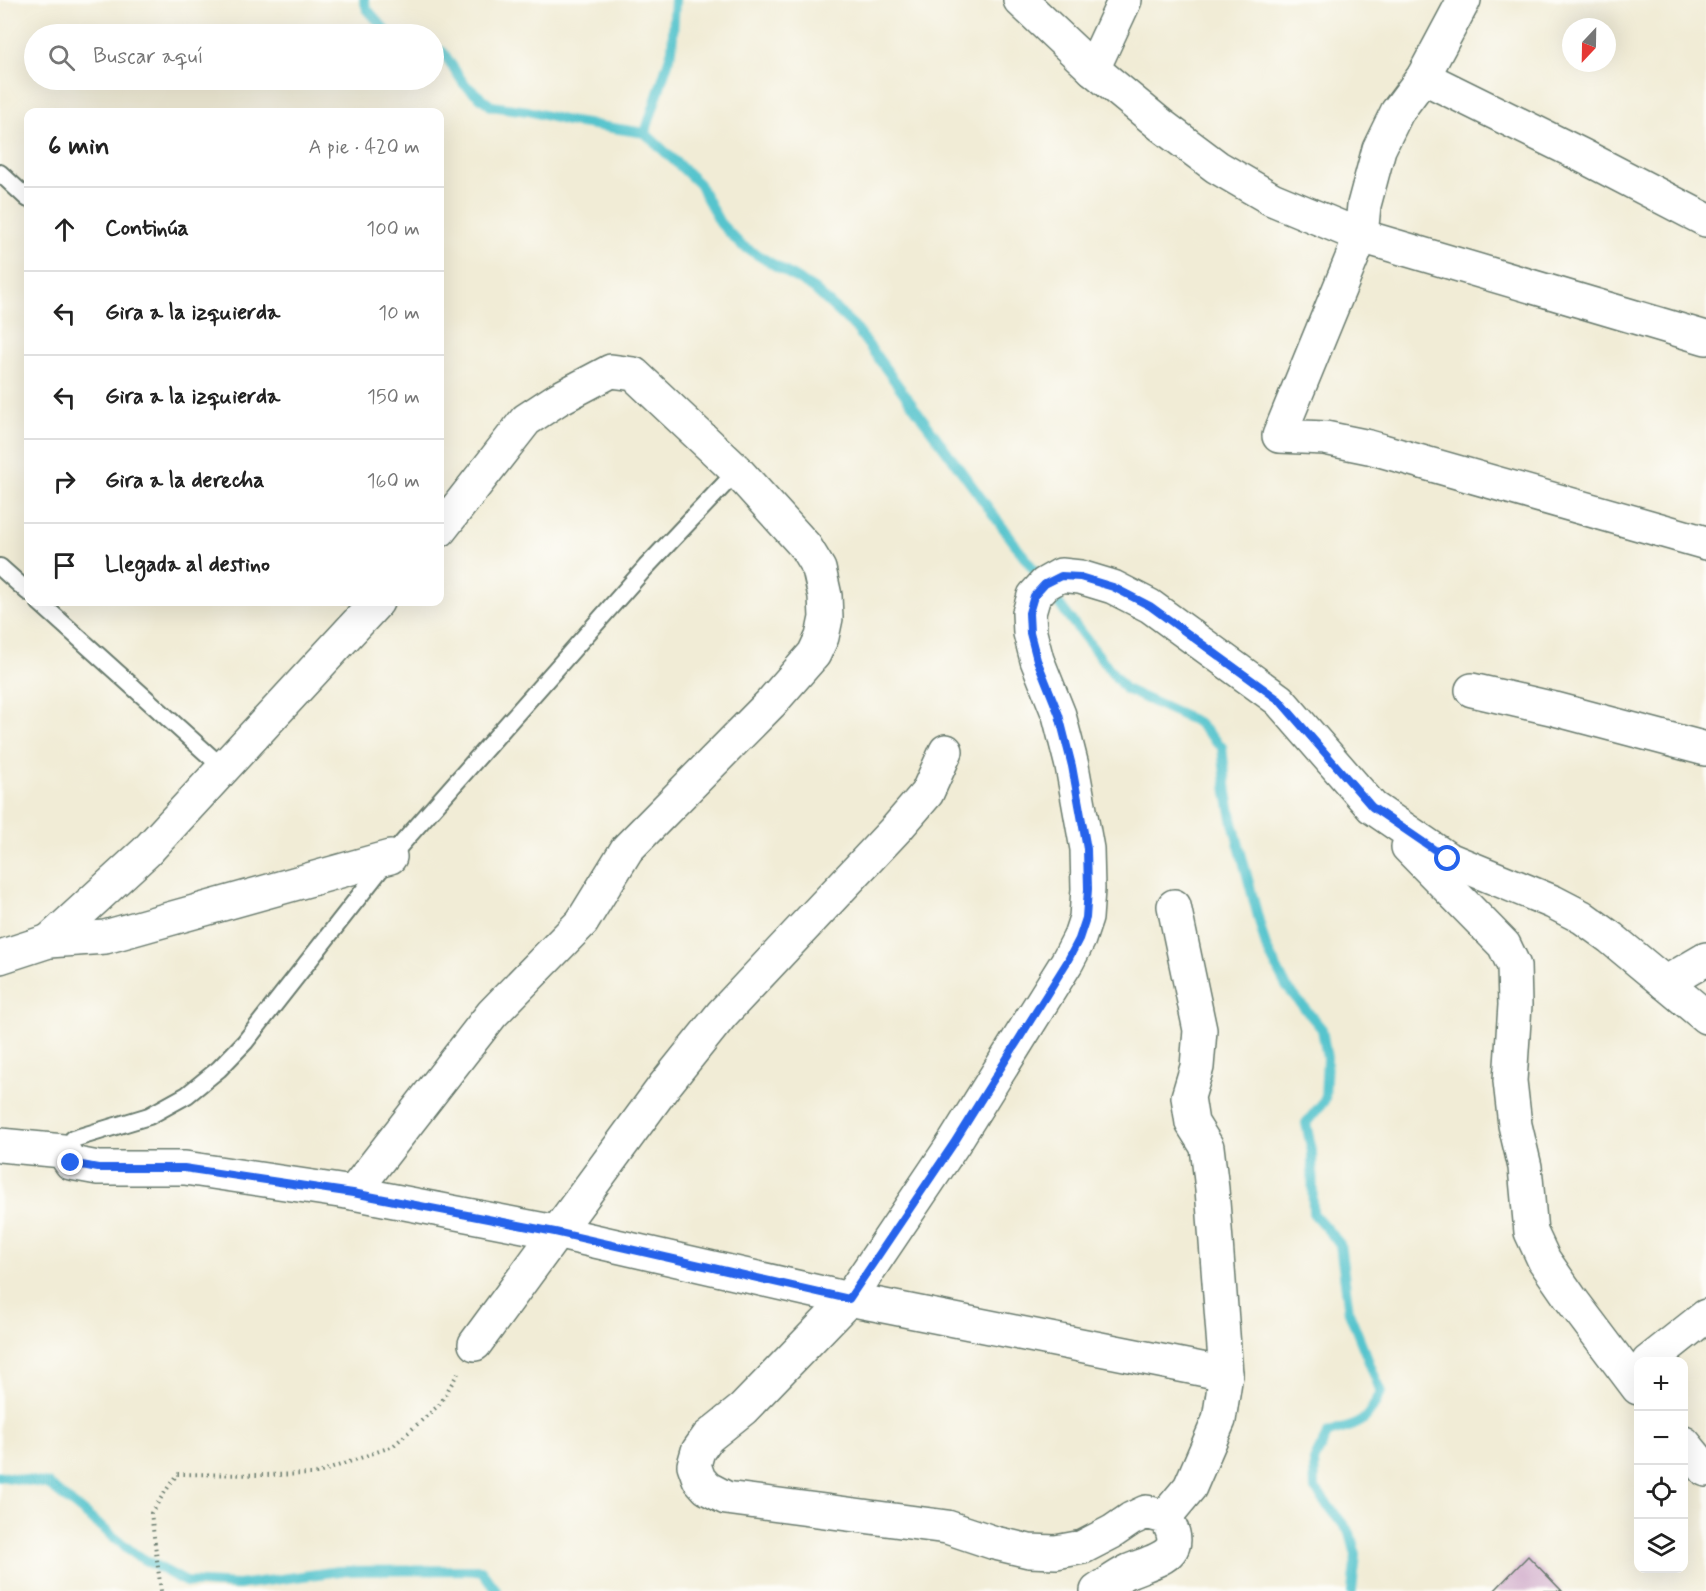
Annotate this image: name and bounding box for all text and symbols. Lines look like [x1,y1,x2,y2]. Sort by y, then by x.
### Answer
north arrow [1562,18,1616,72]
search box [24,24,444,90]
icon: search [45,41,78,74]
text: Buscar aquí [93,43,204,71]
text: 6 min [48,130,110,164]
text: A pie · 420 m [308,134,420,161]
icon: ahead [48,213,81,246]
text: Continúa [105,215,189,243]
text: 100 m [366,216,420,243]
icon: left [48,297,81,330]
text: Gira a la izquierda [105,299,280,327]
text: 10 m [378,300,420,327]
icon: left [48,381,81,414]
text: Gira a la izquierda [105,383,280,411]
text: 150 m [367,384,420,411]
icon: right [48,465,81,498]
text: Gira a la derecha [105,467,265,495]
text: 160 m [367,468,420,495]
icon: arrive [48,549,81,582]
text: Llegada al destino [105,551,270,579]
route start [1434,845,1460,871]
route end [57,1149,83,1175]
map controls [1634,1357,1688,1573]
button: + [1634,1357,1688,1411]
button: − [1634,1411,1688,1465]
button: locate [1634,1465,1688,1519]
button: layers [1634,1519,1688,1573]

